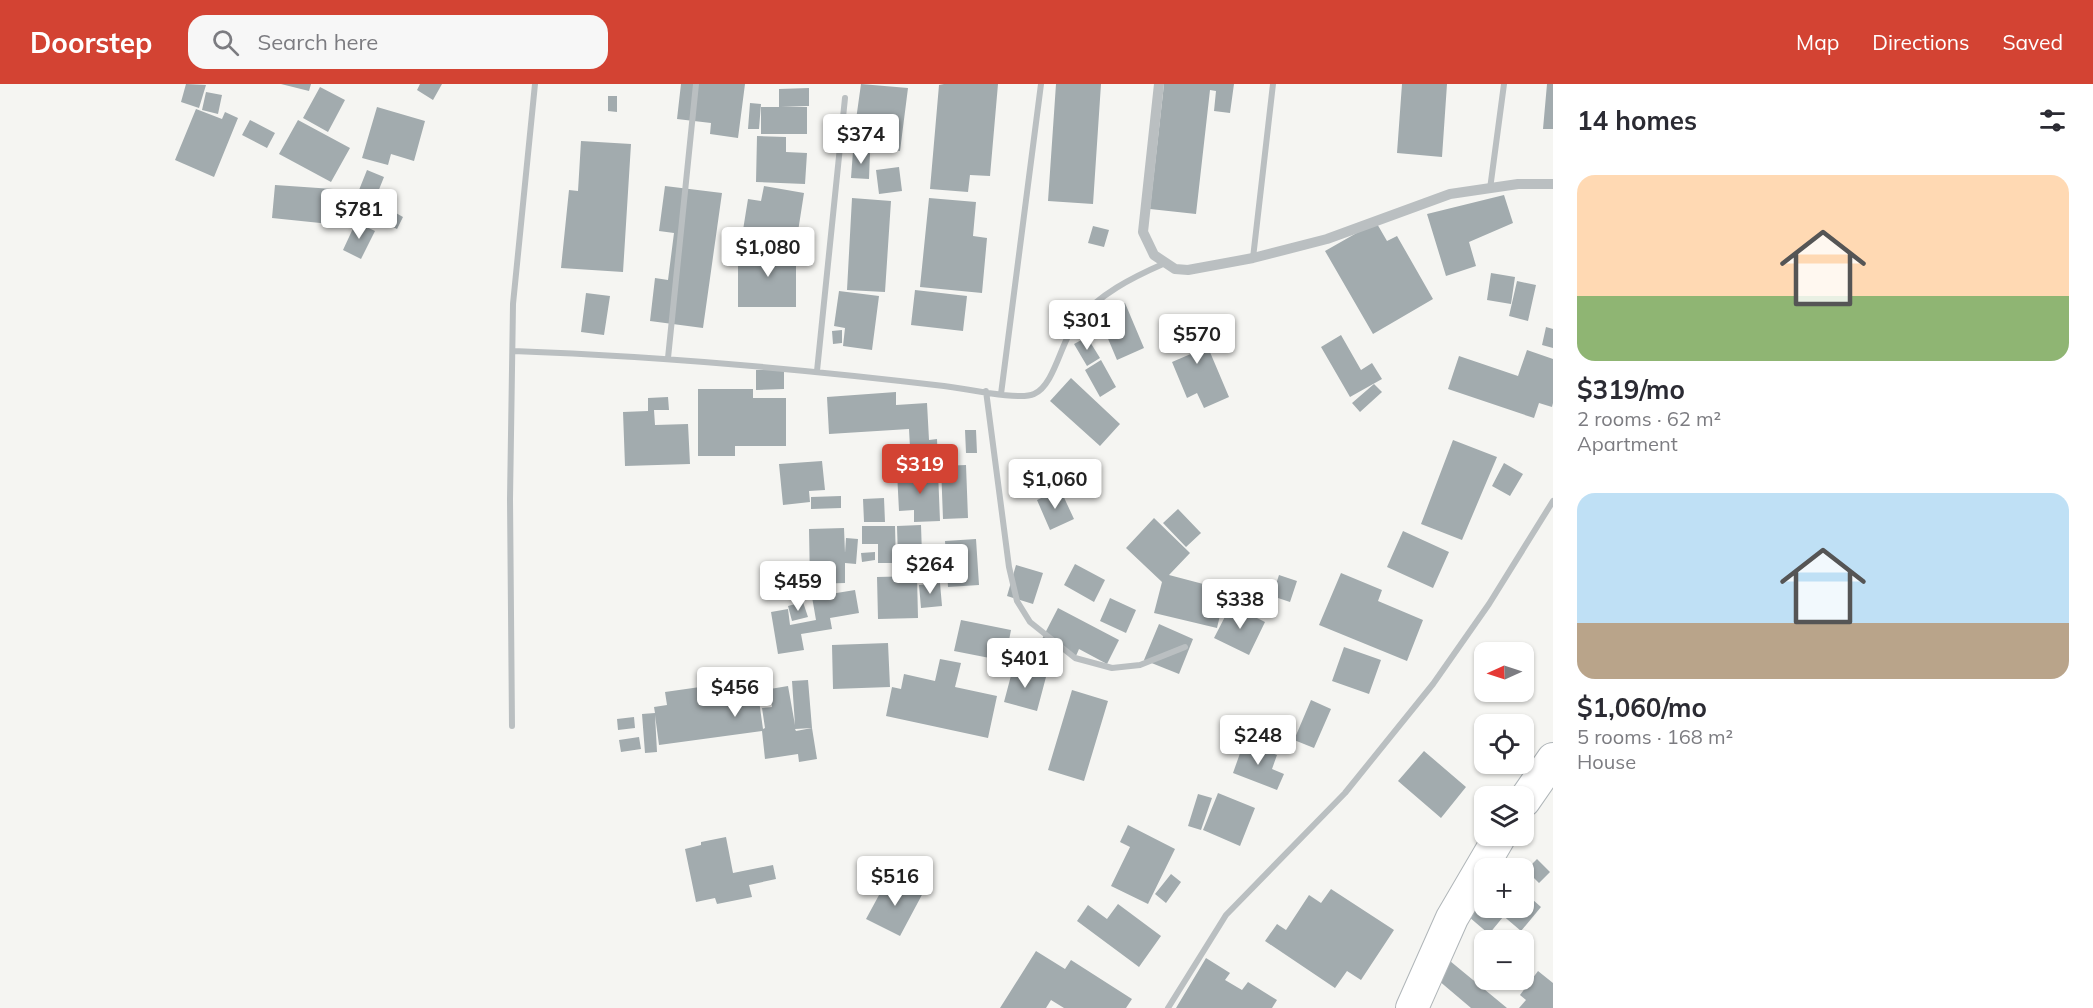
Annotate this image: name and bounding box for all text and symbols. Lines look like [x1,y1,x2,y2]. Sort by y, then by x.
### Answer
search box [188,15,608,69]
text: Doorstep [30,25,152,60]
icon: search [209,26,242,59]
text: Search here [257,28,378,56]
text: Map [1796,29,1839,55]
text: Directions [1872,29,1969,55]
text: Saved [2002,29,2063,55]
text: 14 homes [1577,104,1697,137]
icon: filters [2036,104,2069,137]
pin: $374 [825,114,897,165]
text: $374 [837,121,885,146]
pin: $781 [323,189,395,240]
text: $781 [335,196,383,221]
icon: home [1769,214,1877,322]
pin: $1,080 [719,227,817,278]
text: $1,080 [736,234,800,259]
pin: $301 [1051,300,1123,351]
text: $301 [1063,307,1111,332]
pin: $570 [1161,314,1233,365]
text: $570 [1173,321,1221,346]
text: $319/mo [1577,373,1685,406]
text: 2 rooms · 62 m² [1577,406,1721,431]
text: Apartment [1577,431,1678,456]
pin: $319 [884,444,956,495]
text: $319 [896,451,944,476]
pin: $1,060 [1006,459,1104,510]
text: $1,060 [1023,466,1087,491]
icon: home [1769,532,1877,640]
pin: $264 [894,544,966,595]
text: $264 [906,551,954,576]
pin: $459 [762,561,834,612]
text: $459 [774,568,822,593]
pin: $338 [1204,579,1276,630]
text: $338 [1216,586,1264,611]
pin: $401 [989,638,1061,689]
north arrow [1474,642,1534,702]
map controls [1474,642,1534,990]
text: $401 [1001,645,1049,670]
pin: $456 [699,667,771,718]
text: $456 [711,674,759,699]
text: $1,060/mo [1577,691,1707,724]
button: locate [1474,714,1534,774]
pin: $248 [1222,715,1294,766]
text: $248 [1234,722,1282,747]
text: 5 rooms · 168 m² [1577,724,1733,749]
text: House [1577,749,1636,774]
button: layers [1474,786,1534,846]
pin: $516 [859,856,931,907]
button: + [1474,858,1534,918]
text: $516 [871,863,919,888]
button: − [1474,930,1534,990]

